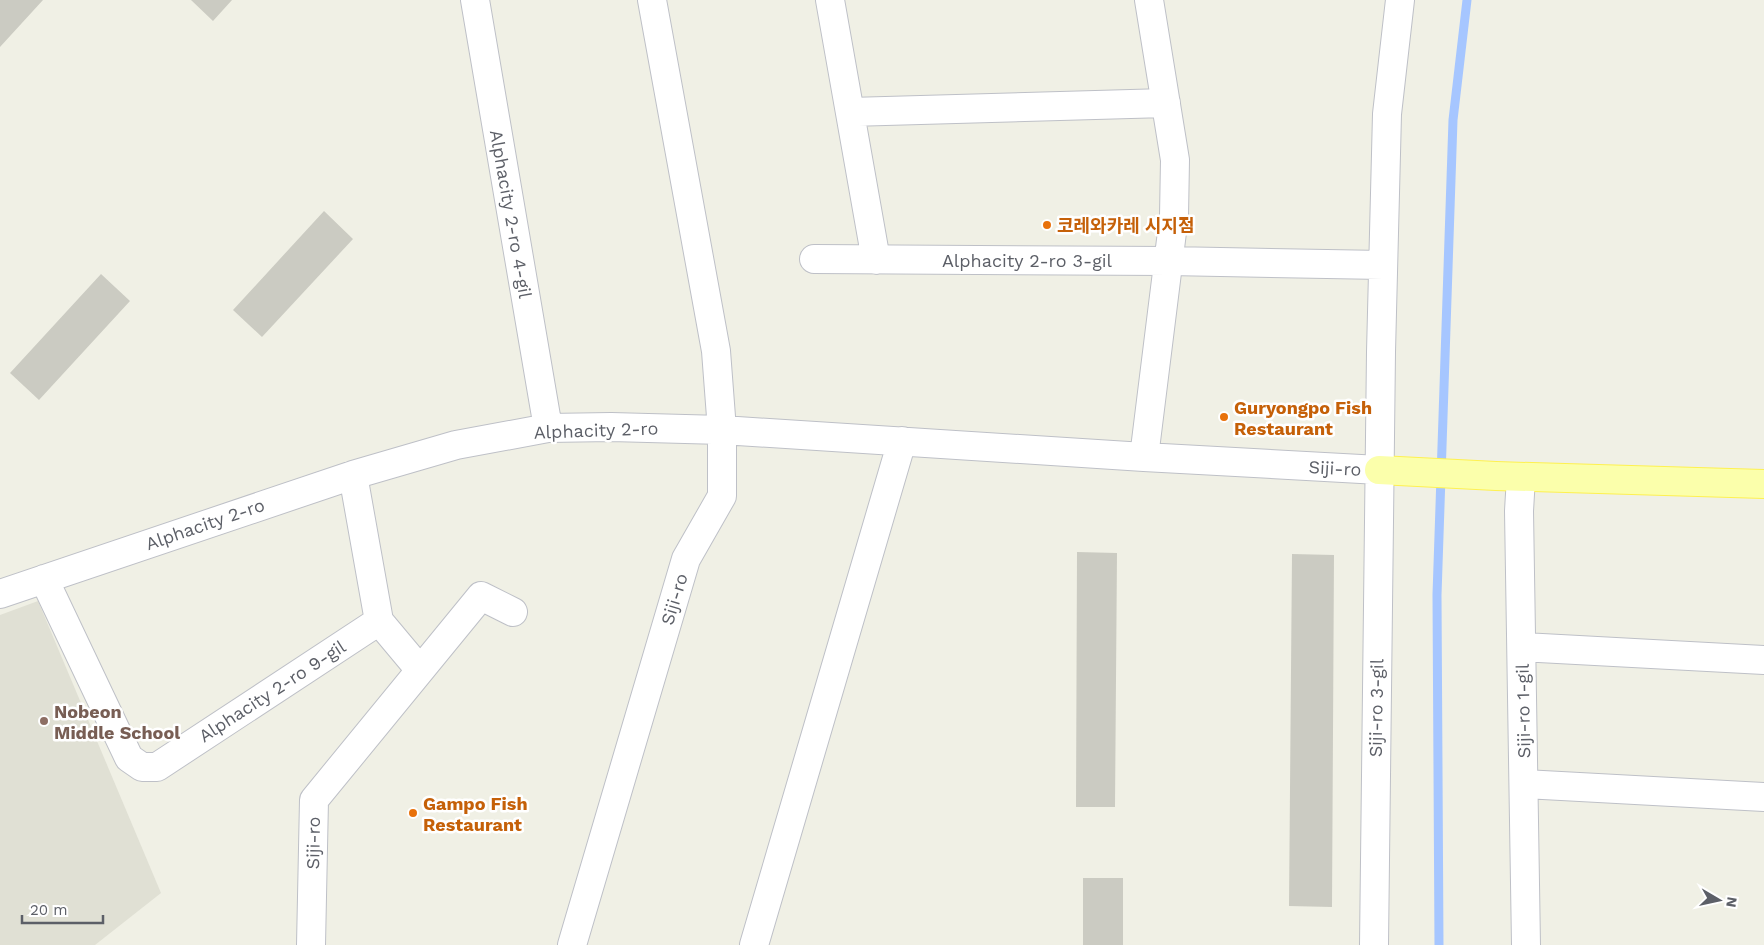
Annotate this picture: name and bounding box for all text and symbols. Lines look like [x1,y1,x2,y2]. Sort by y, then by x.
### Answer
street label: Alphacity 2-ro 4-gil [486,128,536,300]
place label: 코레와카레 시지점 [1057,215,1195,236]
marker: 코레와카레 시지점 [1041,219,1053,231]
street label: Alphacity 2-ro 3-gil [942,250,1113,271]
place label: Guryongpo Fish Restaurant [1234,397,1372,439]
marker: Guryongpo Fish Restaurant [1218,411,1230,423]
street label: Alphacity 2-ro [533,417,659,443]
street label: Siji-ro [1308,456,1362,480]
street label: Alphacity 2-ro [143,494,267,554]
street label: Siji-ro [656,571,692,627]
street label: Alphacity 2-ro 9-gil [195,635,350,746]
street label: Siji-ro 3-gil [1365,658,1387,757]
street label: Siji-ro 1-gil [1512,663,1534,759]
place label: Nobeon Middle School [54,701,180,743]
marker: Nobeon Middle School [38,715,50,727]
place label: Gampo Fish Restaurant [423,793,528,835]
marker: Gampo Fish Restaurant [407,807,419,819]
street label: Siji-ro [302,816,324,870]
north arrow [1694,875,1744,925]
scale bar [22,892,104,924]
text: N [1723,896,1741,908]
text: 20 m [30,901,68,919]

